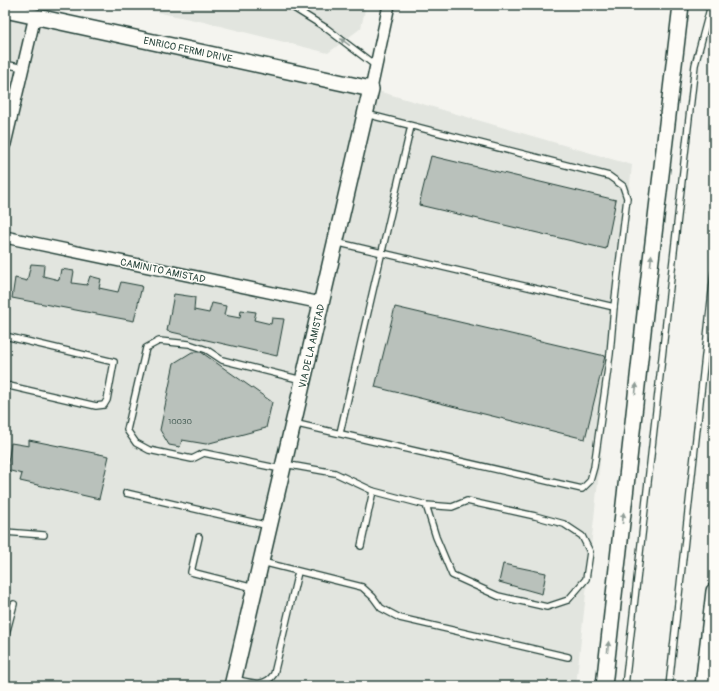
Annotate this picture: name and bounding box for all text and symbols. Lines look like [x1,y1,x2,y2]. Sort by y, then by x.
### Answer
street label: ENRICO FERMI DRIVE [142,35,233,65]
one-way arrow [340,38,351,46]
one-way arrow [647,254,654,266]
street label: CAMINITO AMISTAD [119,256,206,286]
street label: VIA DE LA AMISTAD [296,303,327,389]
one-way arrow [633,383,640,395]
house number: 10030 [168,417,193,426]
one-way arrow [619,512,626,524]
one-way arrow [605,641,611,653]

